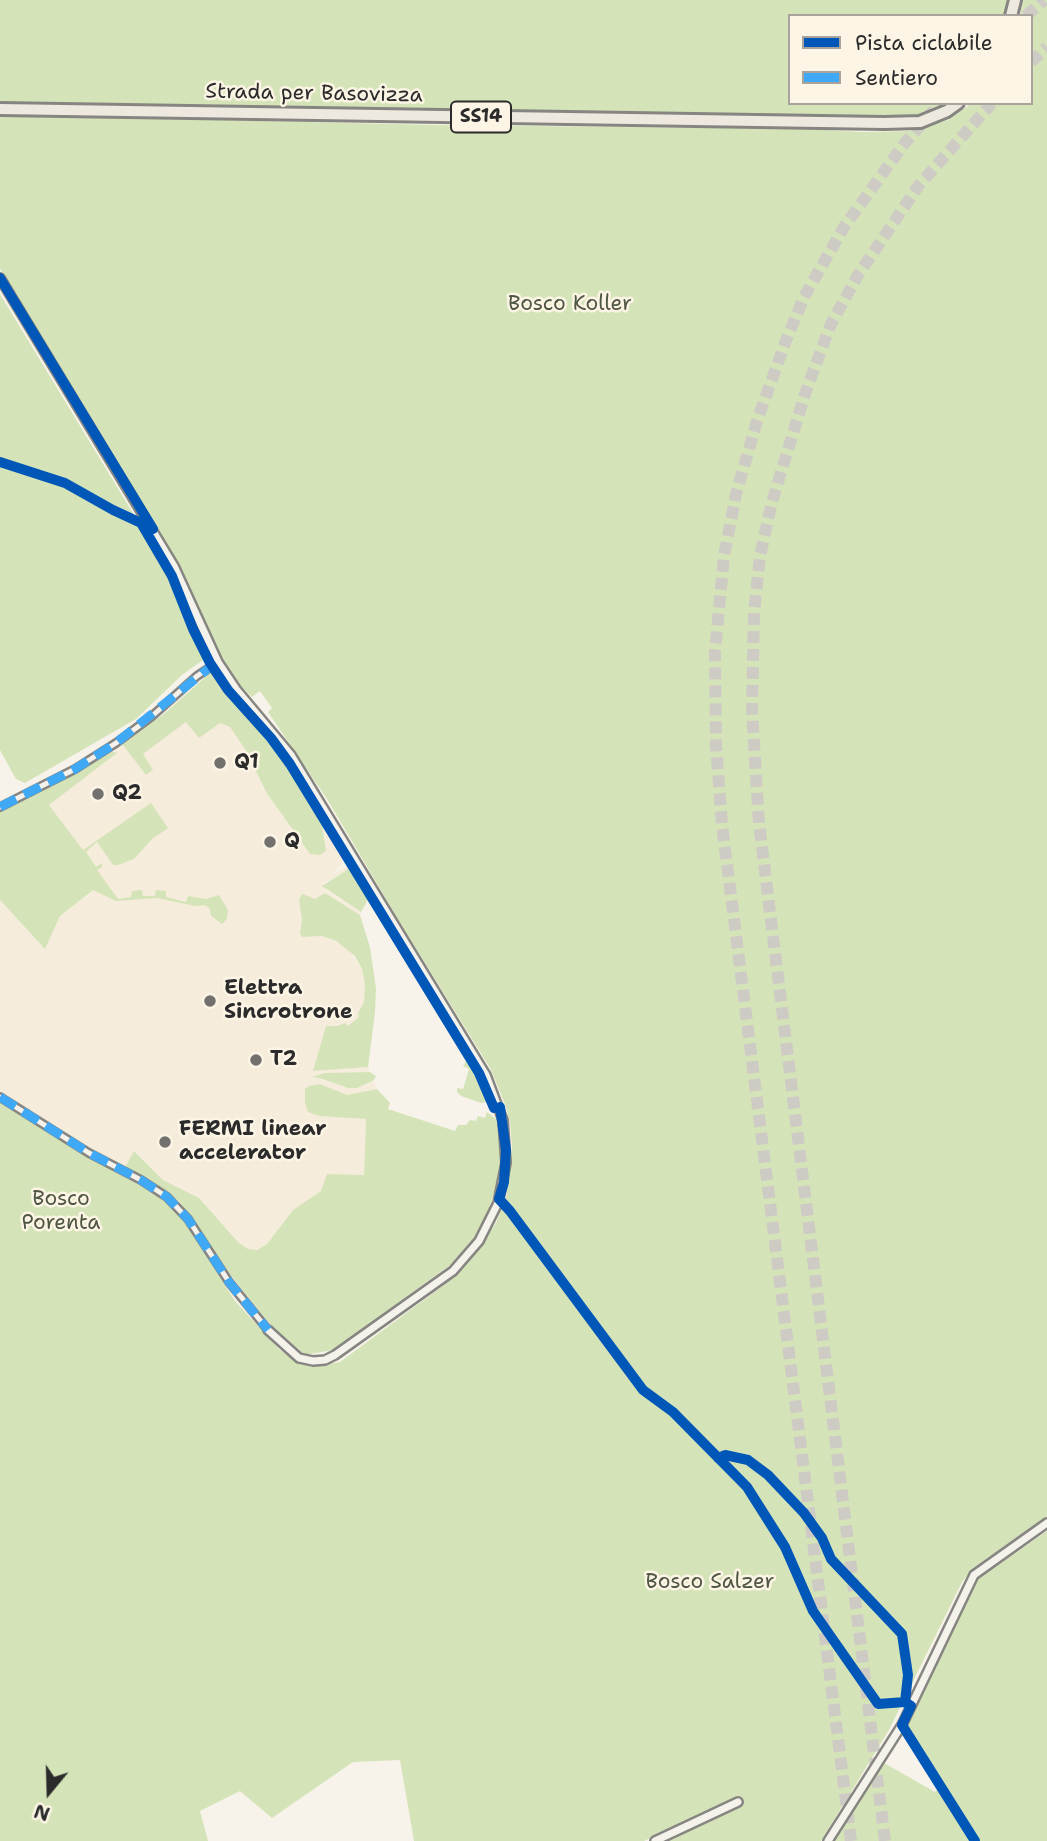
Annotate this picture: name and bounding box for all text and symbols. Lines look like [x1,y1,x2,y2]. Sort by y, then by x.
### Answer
legend [788,14,1033,105]
text: Pista ciclabile [855,29,993,57]
text: Sentiero [855,64,938,92]
street label: Strada per Basovizza [205,80,423,108]
road number: SS14 [451,102,511,132]
park label: Bosco Koller [508,292,632,318]
place label: Q1 [234,750,259,776]
marker: Q1 [212,755,228,771]
place label: Q2 [112,781,142,807]
marker: Q2 [90,786,106,802]
place label: Q [284,829,300,855]
marker: Q [262,834,278,850]
place label: Elettra Sincrotrone [224,976,353,1026]
marker: Elettra Sincrotrone [202,993,218,1009]
place label: T2 [270,1047,297,1073]
marker: T2 [248,1052,264,1068]
place label: FERMI linear accelerator [179,1117,327,1167]
marker: FERMI linear accelerator [157,1134,173,1150]
park label: Bosco Porenta [22,1187,100,1237]
park label: Bosco Salzer [646,1570,774,1596]
north arrow [14,1757,84,1827]
text: N [31,1798,53,1827]

